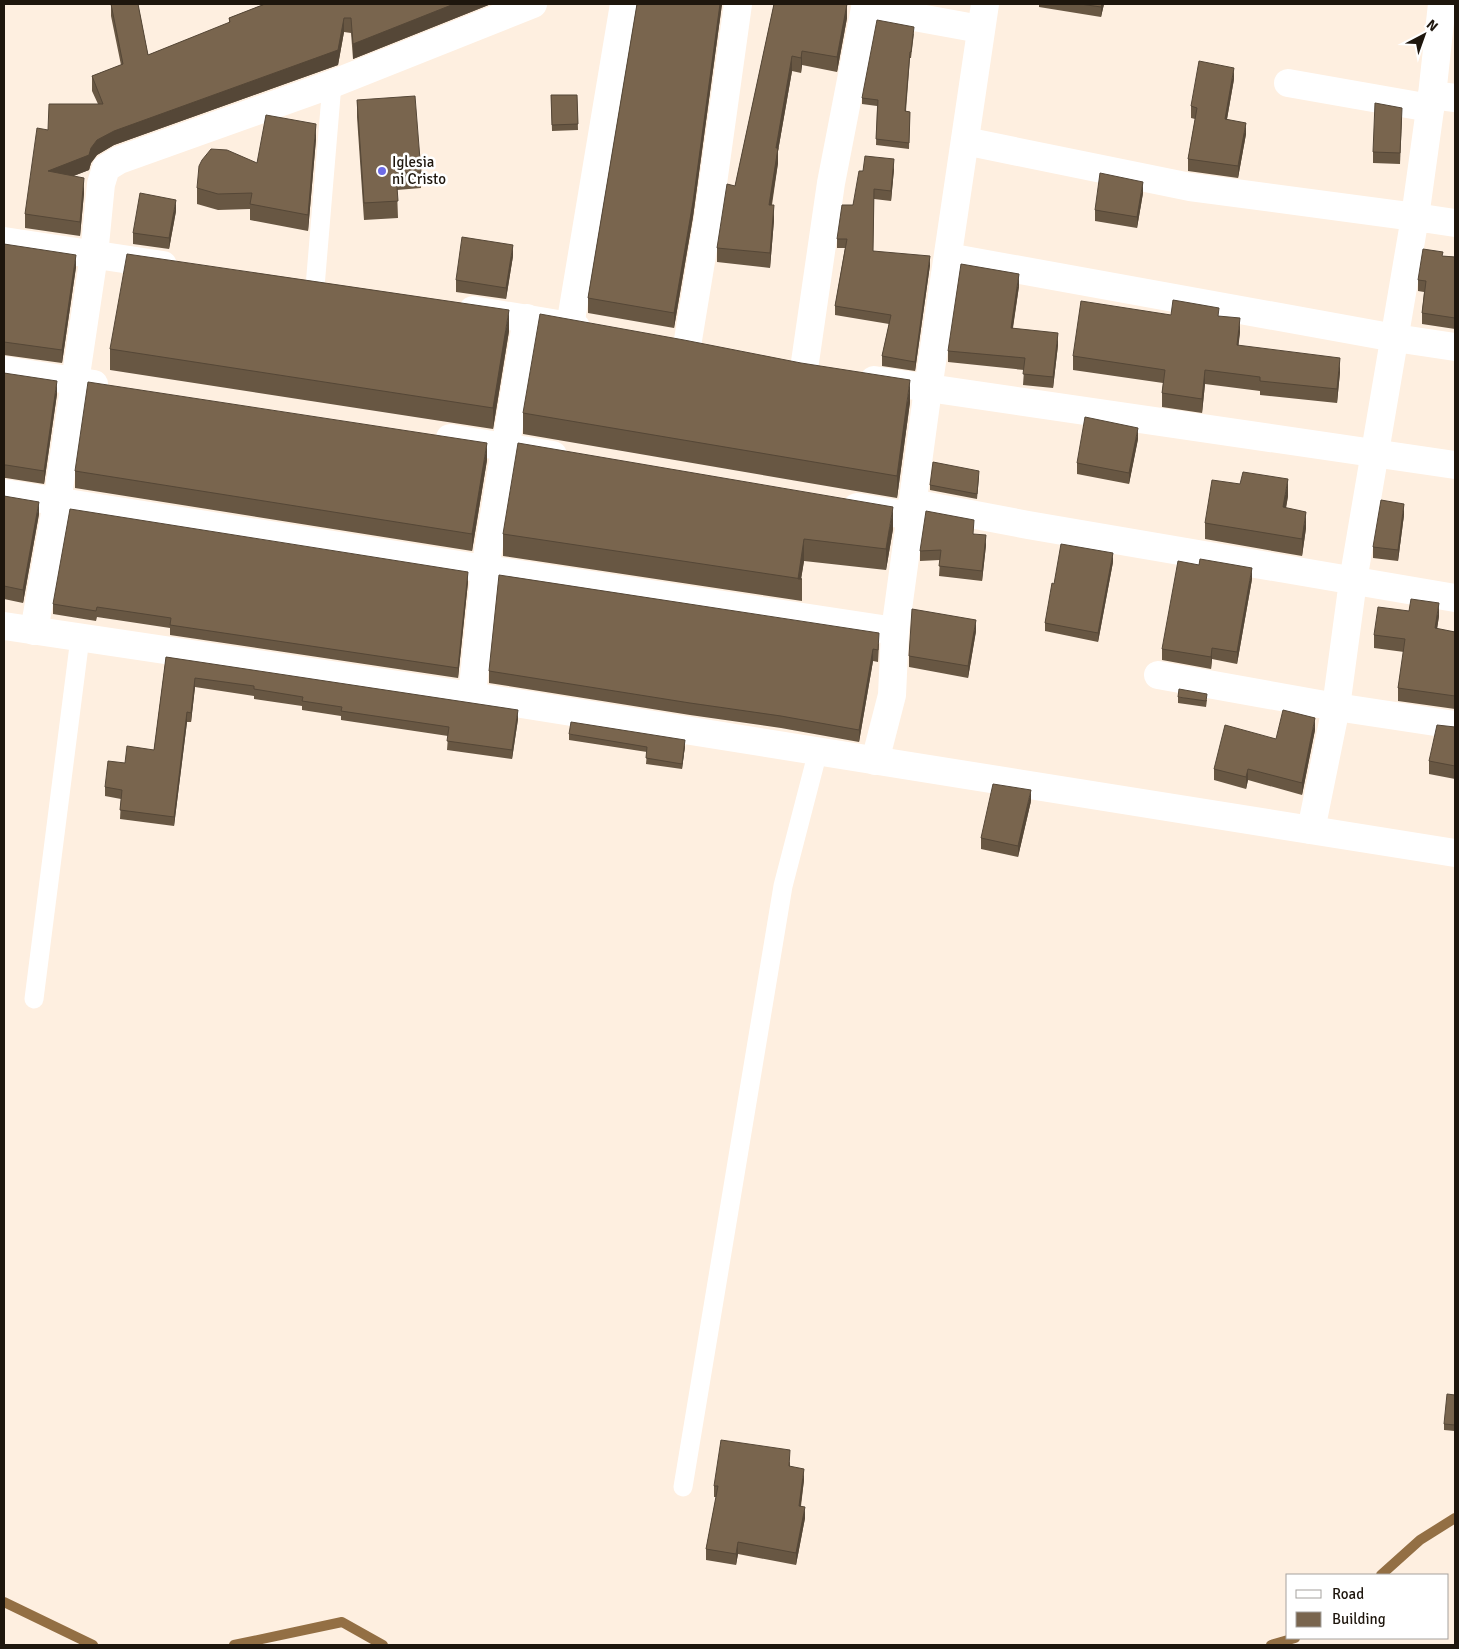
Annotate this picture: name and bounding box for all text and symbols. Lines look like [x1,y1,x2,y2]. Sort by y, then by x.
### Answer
north arrow [1399,10,1449,60]
text: N [1423,16,1441,35]
place label: Iglesia ni Cristo [392,153,446,188]
marker: Iglesia ni Cristo [376,165,388,177]
legend [1286,1574,1449,1639]
text: Road [1332,1585,1364,1603]
text: Building [1332,1610,1386,1628]

